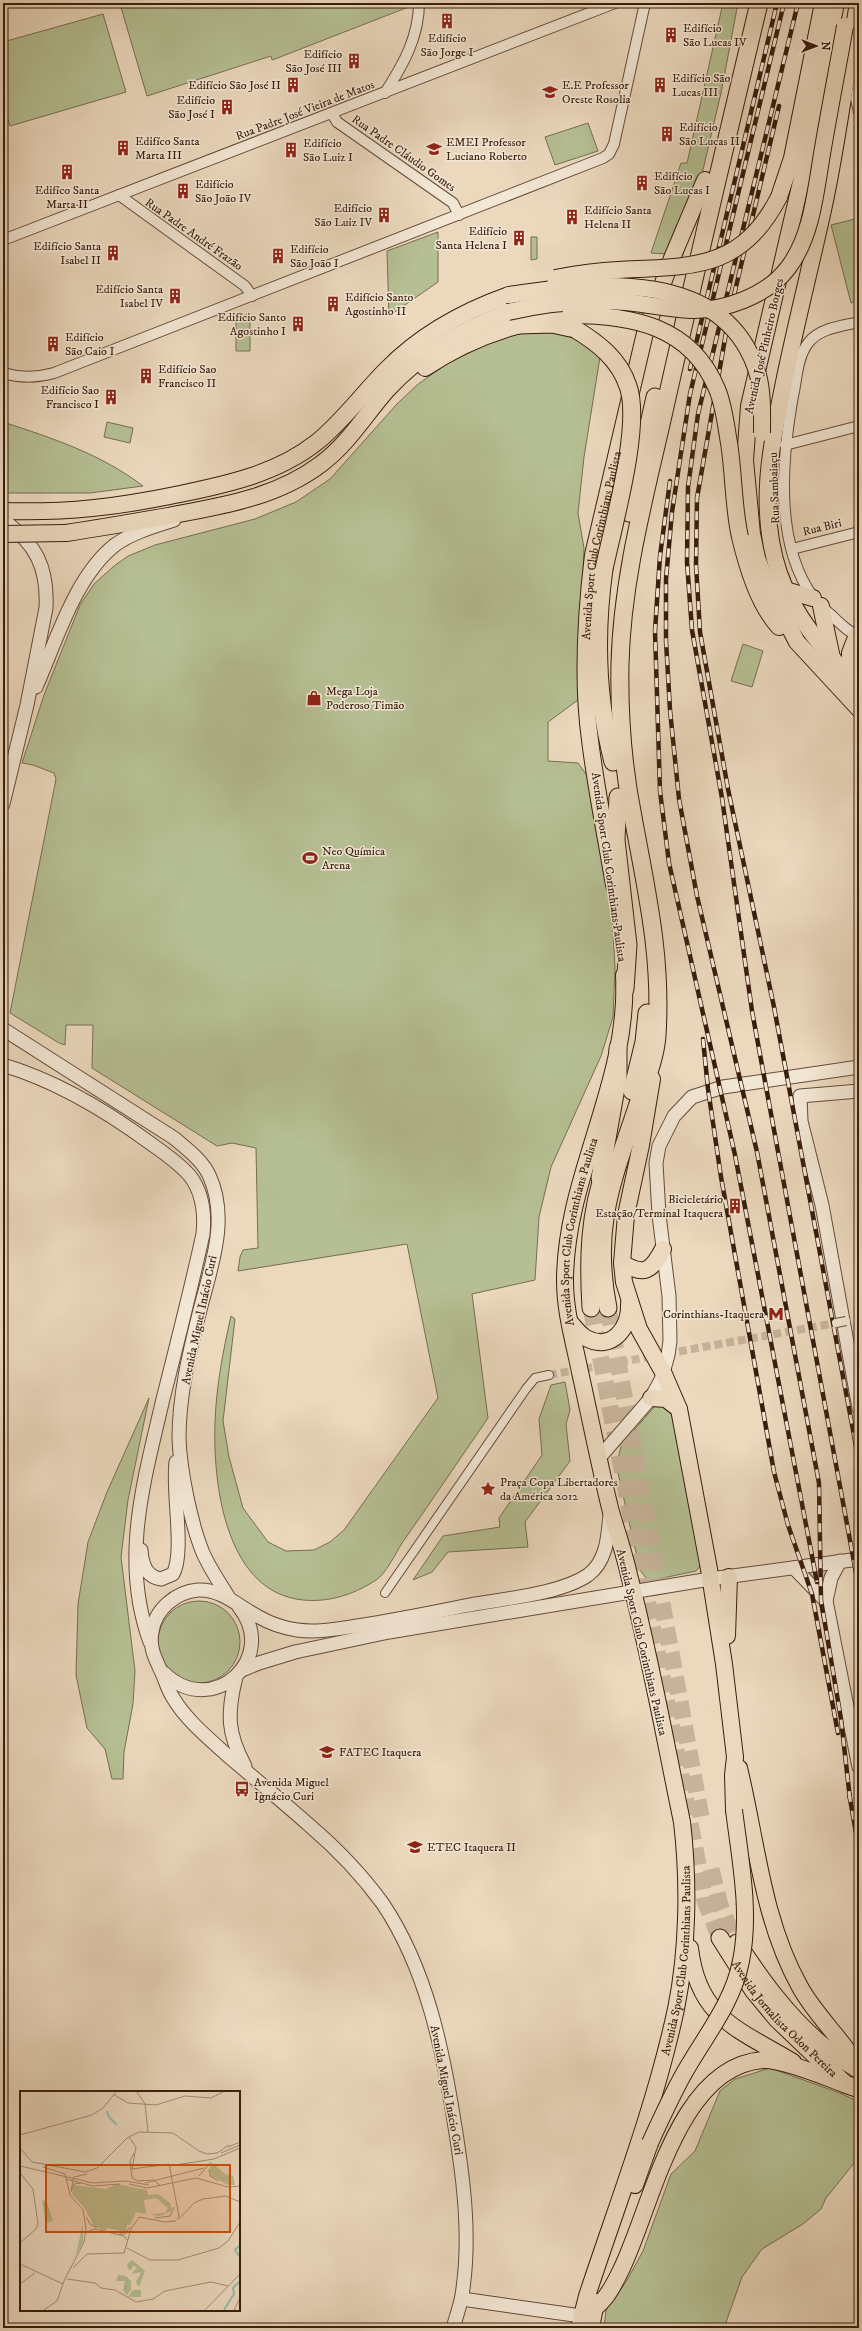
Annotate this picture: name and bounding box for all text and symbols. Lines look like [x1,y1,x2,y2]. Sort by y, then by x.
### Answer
building icon: Edifício São Jorge I [438,12,456,30]
place label: Edifício São Lucas IV [683,21,747,50]
building icon: Edifício São Lucas IV [662,26,680,44]
north arrow [796,26,836,66]
place label: Edifício São Jorge I [421,31,474,60]
text: N [818,41,832,51]
place label: Edifício São José III [285,47,342,76]
building icon: Edifício São José III [345,52,363,70]
place label: Edifício São Lucas III [672,71,731,100]
building icon: Edifício São José II [284,76,302,94]
building icon: Edifício São Lucas III [651,76,669,94]
street label: Rua Padre José Vieira de Matos [234,77,377,144]
place label: Edifício São José II [188,78,281,93]
place label: E.E Professor Oreste Rosolia [562,78,632,107]
school or university icon: E.E Professor Oreste Rosolia [541,83,559,101]
place label: Edifício São José I [168,93,215,122]
building icon: Edifício São José I [218,98,236,116]
street label: Rua Padre Cláudio Gomes [349,112,459,195]
place label: Edifício São Lucas II [679,120,740,149]
building icon: Edifício São Lucas II [658,125,676,143]
place label: Edifíco Santa Marta III [135,134,201,163]
place label: EMEI Professor Luciano Roberto [446,135,527,164]
place label: Edifício São Luiz I [303,136,353,165]
building icon: Edifíco Santa Marta III [114,139,132,157]
school or university icon: EMEI Professor Luciano Roberto [425,140,443,158]
building icon: Edifício São Luiz I [282,141,300,159]
building icon: Edifíco Santa Marta II [58,163,76,181]
place label: Edifício São Lucas I [654,169,710,198]
building icon: Edifício São Lucas I [633,174,651,192]
place label: Edifício São João IV [195,177,252,206]
building icon: Edifício São João IV [174,182,192,200]
place label: Edifíco Santa Marta II [35,183,100,212]
street label: Rua Padre André Frazão [142,195,246,274]
place label: Edifício São Luiz IV [314,201,372,230]
place label: Edifício Santa Helena II [584,203,653,232]
building icon: Edifício São Luiz IV [375,206,393,224]
building icon: Edifício Santa Helena II [563,208,581,226]
place label: Edifício Santa Helena I [436,224,507,253]
building icon: Edifício Santa Helena I [510,229,528,247]
place label: Edifício Santa Isabel II [33,239,102,268]
place label: Edifício São João I [290,242,339,271]
building icon: Edifício Santa Isabel II [104,244,122,262]
building icon: Edifício São João I [269,247,287,265]
street label: Avenida José Pinheiro Borges [742,277,787,415]
place label: Edifício Santa Isabel IV [95,282,164,311]
building icon: Edifício Santa Isabel IV [166,287,184,305]
place label: Edifício Santo Agostinho II [345,290,414,319]
building icon: Edifício Santo Agostinho II [324,295,342,313]
place label: Edifício Santo Agostinho I [218,310,286,339]
building icon: Edifício Santo Agostinho I [289,315,307,333]
place label: Edifício São Caio I [65,330,114,359]
building icon: Edifício São Caio I [44,335,62,353]
place label: Edifício Sao Francisco II [158,362,217,391]
building icon: Edifício Sao Francisco II [137,367,155,385]
place label: Edifício Sao Francisco I [41,383,99,412]
building icon: Edifício Sao Francisco I [102,388,120,406]
street label: Avenida Sport Club Corinthians Paulista [579,449,625,640]
street label: Rua Sambaiaçu [766,452,783,524]
street label: Rua Biri [801,515,843,540]
place label: Mega Loja Poderoso Timão [326,684,404,713]
shop icon: Mega Loja Poderoso Timão [305,689,323,707]
street label: Avenida Sport Club Corinthians Paulista [588,771,629,964]
place label: Neo Química Arena [322,844,386,873]
sports icon: Neo Química Arena [301,849,319,867]
street label: Avenida Sport Club Corinthians Paulista [558,1135,602,1327]
place label: Bicicletário Estação/Terminal Itaquera [595,1192,724,1221]
building icon: Bicicletário Estação/Terminal Itaquera [726,1197,744,1215]
street label: Avenida Miguel Inácio Curi [178,1254,221,1386]
metro station icon: Corinthians-Itaquera [767,1305,785,1323]
place label: Corinthians-Itaquera [663,1307,765,1322]
place label: Praça Copa Libertadores da América 2012 [500,1475,618,1504]
place icon: Praça Copa Libertadores da América 2012 [479,1480,497,1498]
street label: Avenida Sport Club Corinthians Paulista [613,1547,671,1738]
school or university icon: FATEC Itaquera [318,1743,336,1761]
place label: FATEC Itaquera [339,1745,422,1760]
place label: Avenida Miguel Ignácio Curi [254,1775,329,1804]
bus stop icon: Avenida Miguel Ignácio Curi [233,1780,251,1798]
school or university icon: ETEC Itaquera II [406,1838,424,1856]
place label: ETEC Itaquera II [427,1840,516,1855]
street label: Avenida Sport Club Corinthians Paulista [658,1864,694,2057]
street label: Avenida Jornalista Odon Pereira [728,1958,841,2081]
street label: Avenida Miguel Inácio Curi [427,2024,466,2156]
inset map [20,2091,240,2311]

